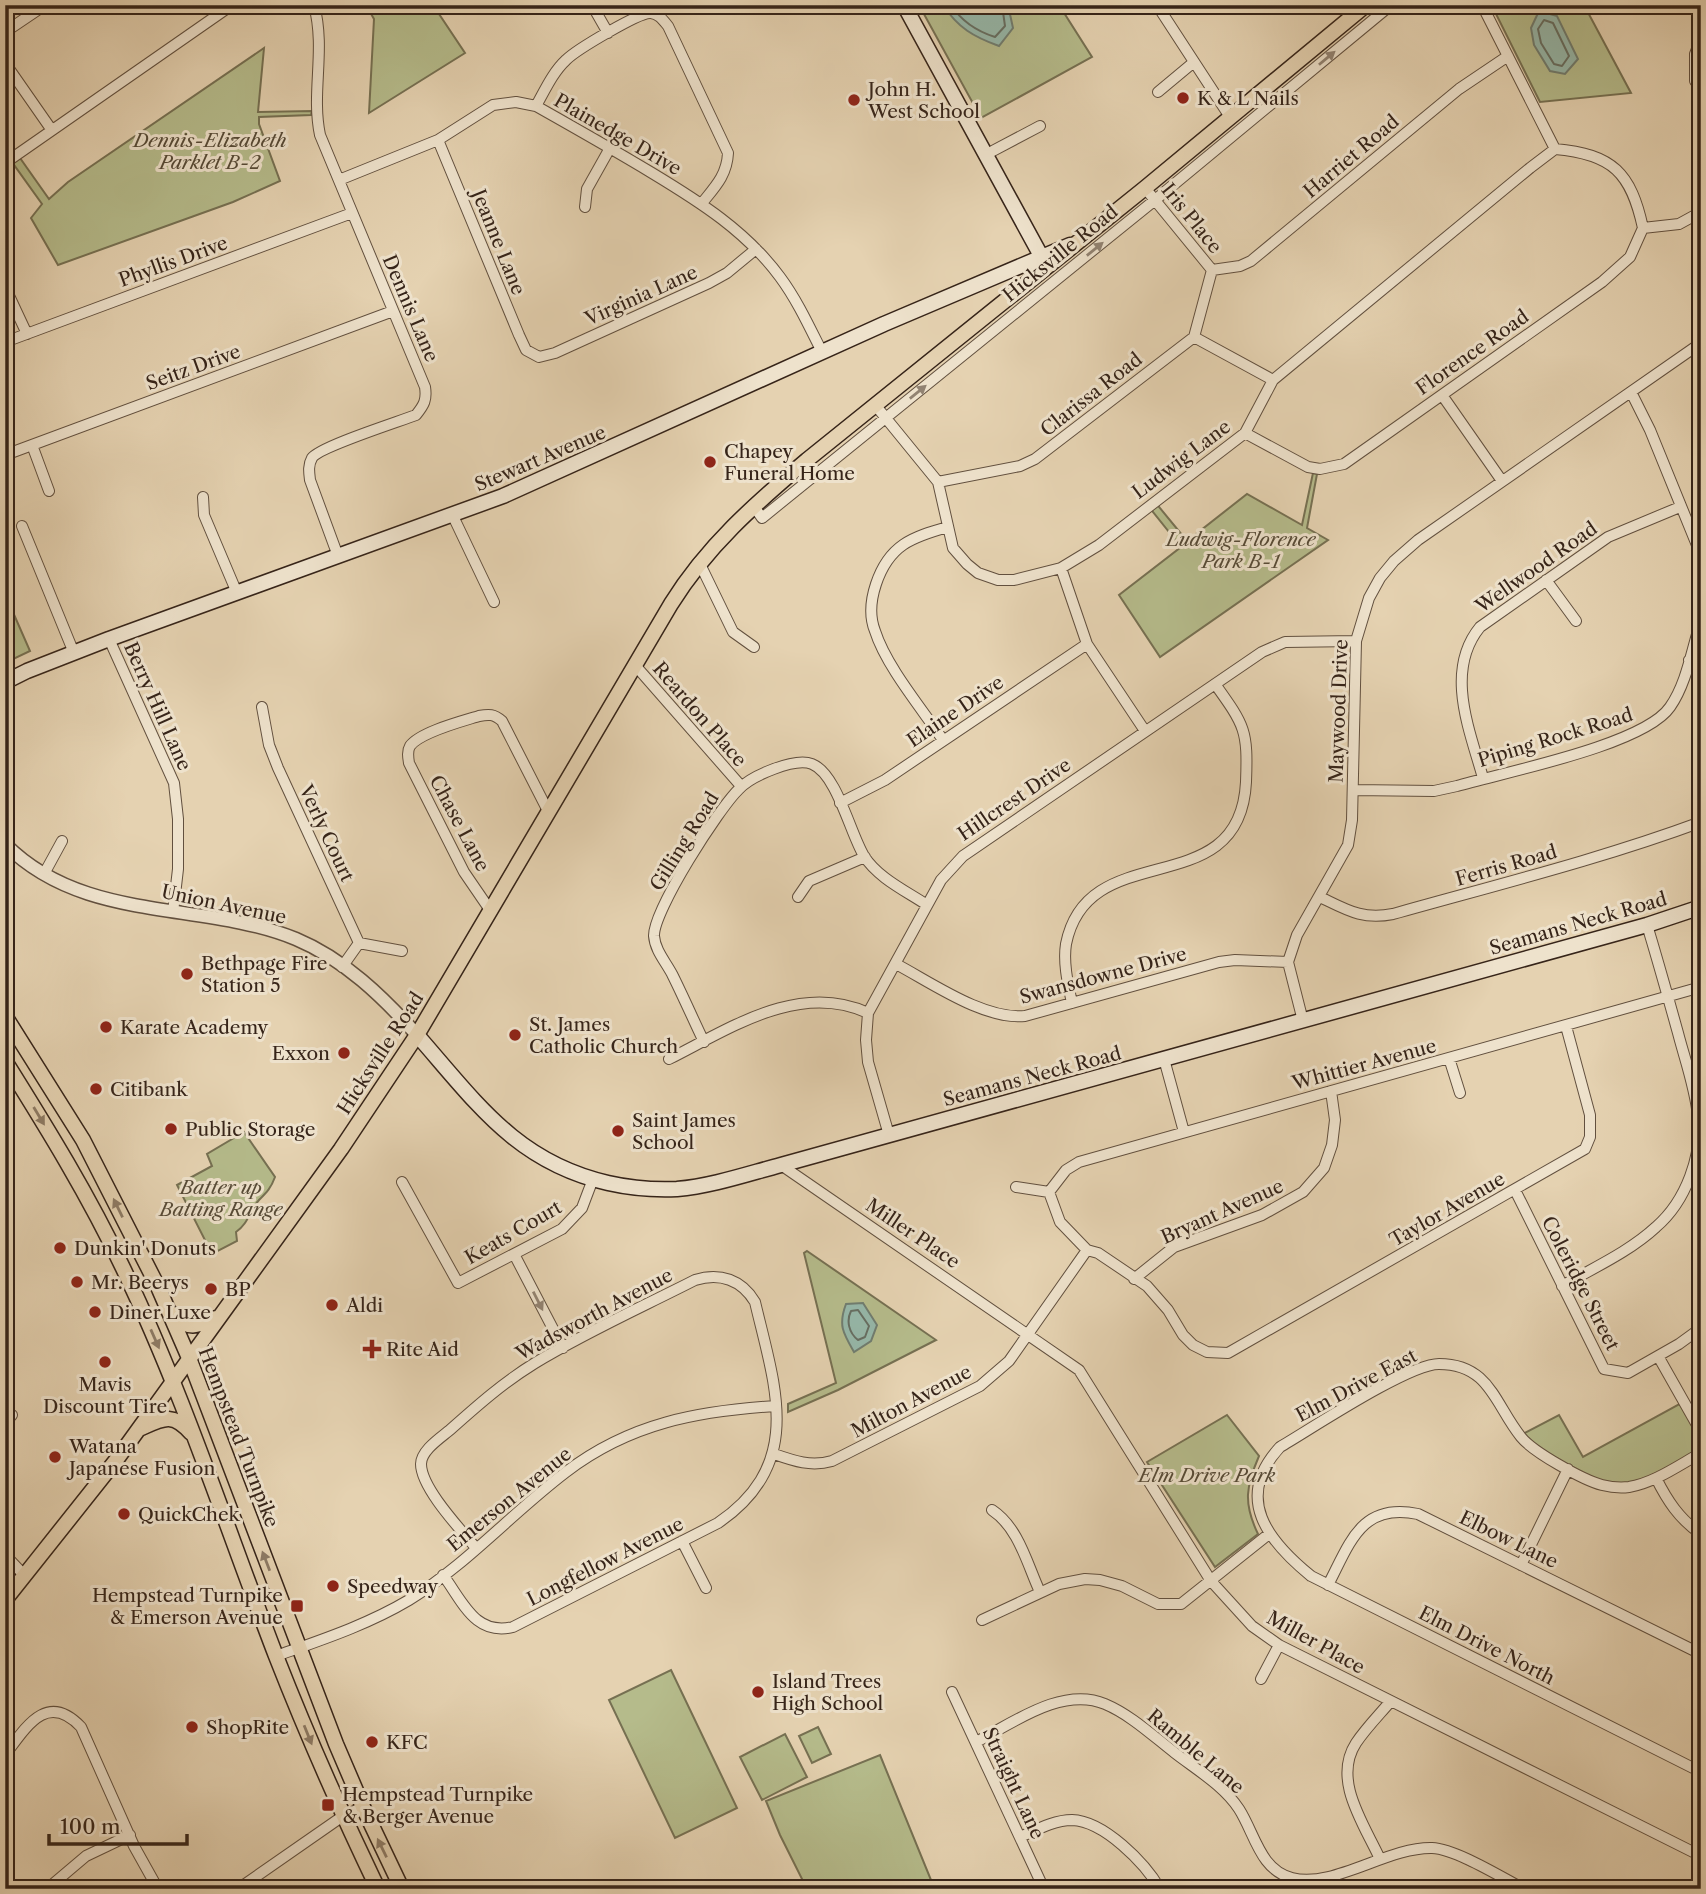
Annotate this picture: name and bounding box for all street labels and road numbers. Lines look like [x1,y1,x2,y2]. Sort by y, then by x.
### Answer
street label: Plainedge Drive [550,89,685,180]
street label: Harriet Road [1299,110,1404,203]
street label: Iris Place [1157,179,1227,258]
street label: Jeanne Lane [466,183,530,298]
street label: Hicksville Road [998,200,1123,307]
street label: Phyllis Drive [116,231,231,292]
street label: Dennis Lane [378,251,443,365]
street label: Virginia Lane [580,260,701,331]
street label: Florence Road [1411,305,1534,400]
street label: Seitz Drive [143,340,244,395]
street label: Clarissa Road [1036,347,1147,441]
street label: Ludwig Lane [1128,415,1235,504]
street label: Stewart Avenue [471,420,609,496]
street label: Wellwood Road [1470,517,1602,618]
street label: Berry Hill Lane [119,638,196,774]
street label: Maywood Drive [1324,639,1353,783]
street label: Reardon Place [648,657,751,771]
street label: Elaine Drive [903,671,1008,752]
street label: Piping Rock Road [1475,703,1636,772]
street label: Hillcrest Drive [954,753,1075,846]
street label: Chase Lane [425,771,494,875]
street label: Verly Court [294,780,359,885]
street label: Gilling Road [645,787,724,895]
street label: Ferris Road [1453,840,1560,891]
street label: Union Avenue [159,880,289,929]
street label: Seamans Neck Road [1487,887,1670,960]
street label: Swansdowne Drive [1017,942,1189,1009]
street label: Hicksville Road [332,987,429,1119]
street label: Whittier Avenue [1289,1034,1439,1095]
street label: Seamans Neck Road [941,1042,1124,1111]
street label: Taylor Avenue [1386,1167,1509,1252]
street label: Bryant Avenue [1157,1174,1287,1249]
street label: Miller Place [861,1194,964,1273]
street label: Keats Court [461,1195,566,1269]
street label: Coleridge Street [1537,1212,1624,1354]
street label: Wadsworth Avenue [511,1263,677,1366]
street label: Hempstead Turnpike [194,1344,284,1531]
street label: Elm Drive East [1292,1344,1421,1427]
street label: Milton Avenue [847,1360,975,1443]
street label: Emerson Avenue [443,1442,576,1556]
street label: Elbow Lane [1456,1506,1562,1573]
street label: Longfellow Avenue [523,1512,687,1611]
street label: Elm Drive North [1415,1601,1559,1690]
street label: Miller Place [1263,1606,1369,1679]
street label: Ramble Lane [1143,1704,1249,1799]
street label: Straight Lane [978,1724,1049,1843]

